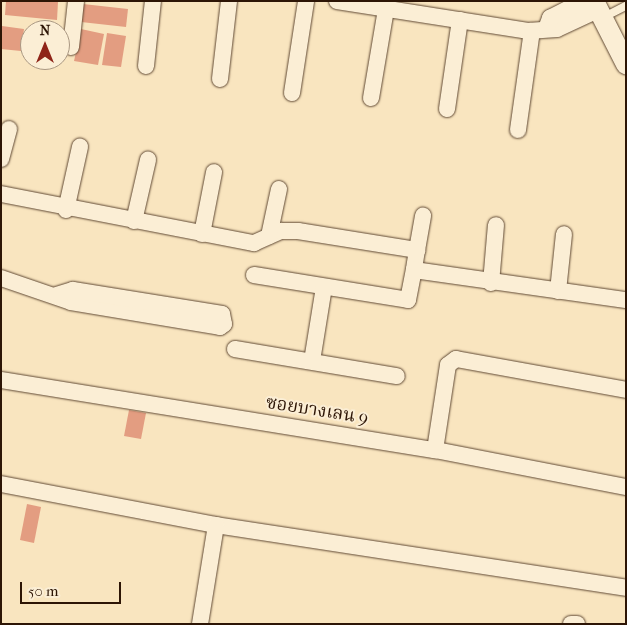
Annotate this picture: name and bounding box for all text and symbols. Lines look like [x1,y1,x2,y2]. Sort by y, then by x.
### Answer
north arrow [20,20,70,70]
text: N [40,22,50,39]
street label: ซอยบางเลน 9 [264,392,370,430]
scale bar [22,572,124,604]
text: 50 m [28,582,58,600]

